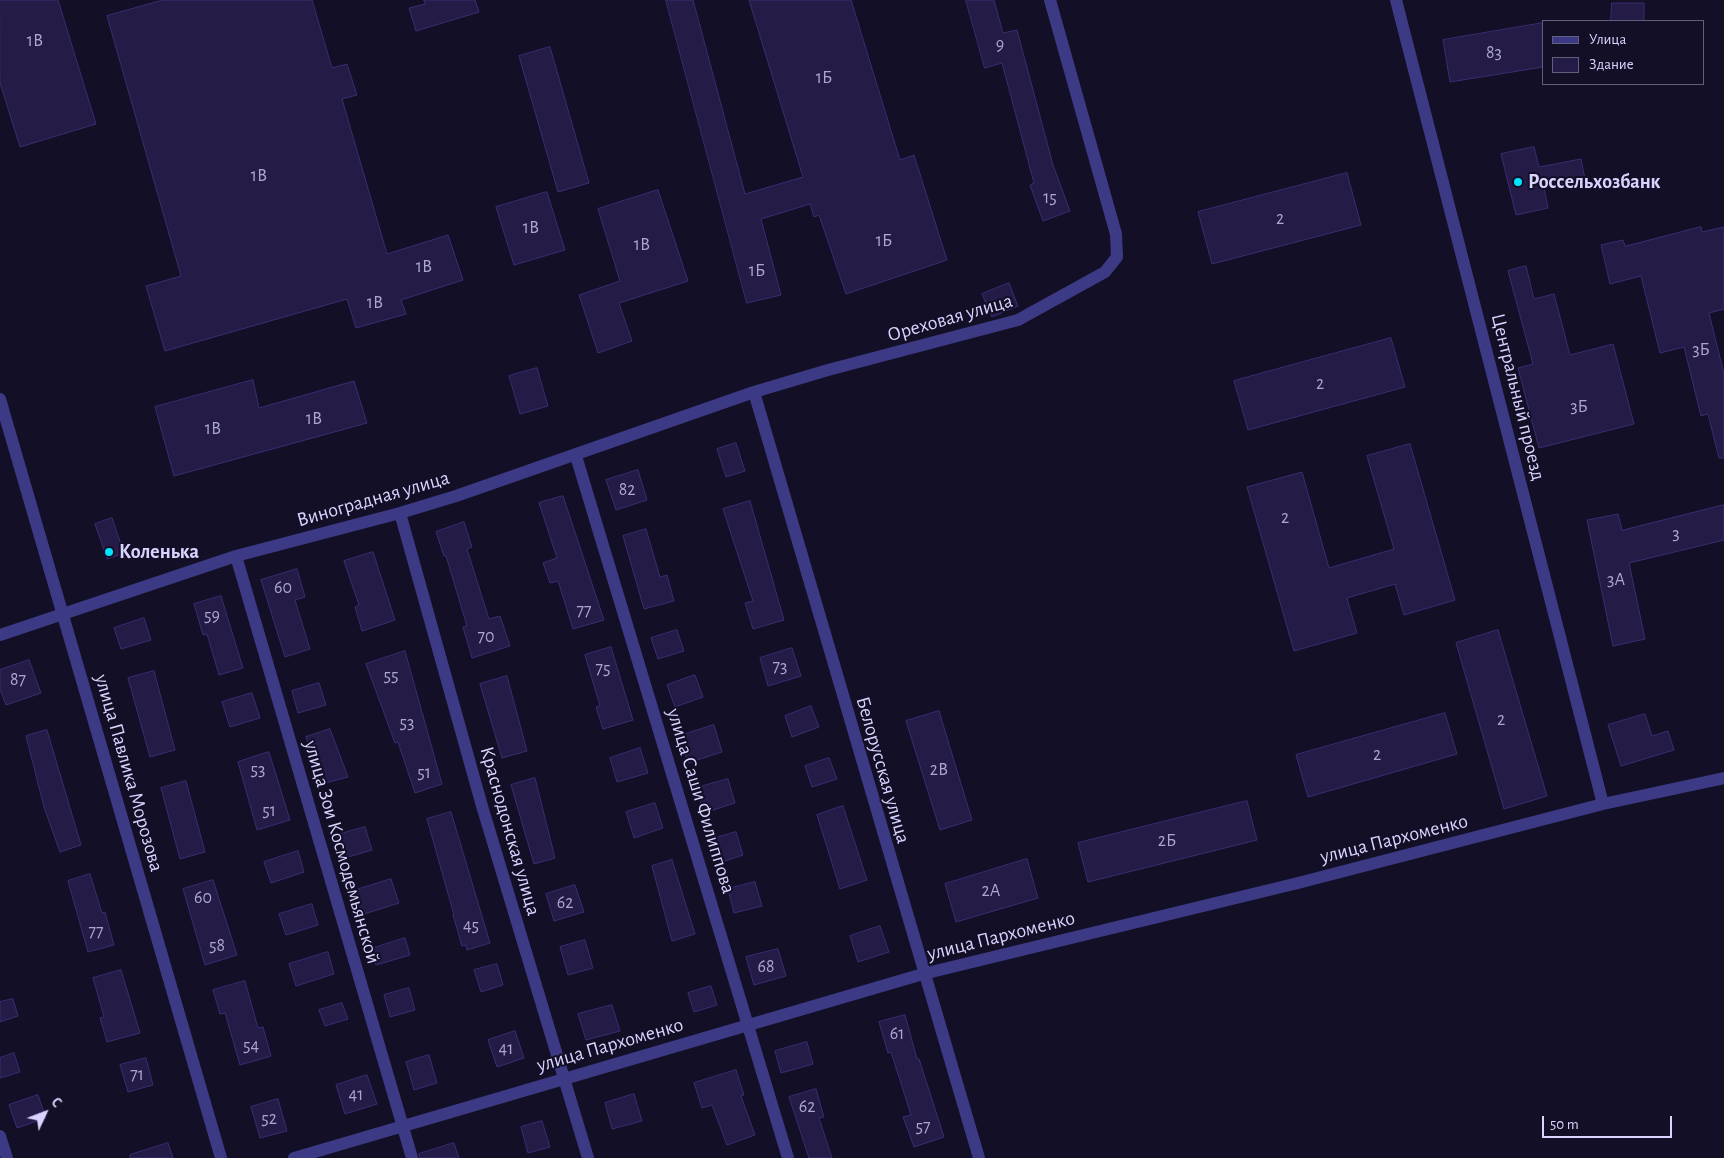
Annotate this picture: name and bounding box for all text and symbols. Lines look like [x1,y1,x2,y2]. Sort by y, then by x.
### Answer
legend [1542,20,1704,85]
house number: 1В [27,30,43,52]
text: Улица [1589,32,1626,47]
house number: 9 [996,34,1004,56]
house number: 83 [1486,42,1502,64]
text: Здание [1589,57,1634,72]
house number: 1Б [816,67,832,89]
house number: 1В [251,165,267,187]
place label: Россельхозбанк [1528,170,1661,194]
marker: Россельхозбанк [1512,176,1524,188]
house number: 15 [1043,187,1057,209]
house number: 2 [1276,208,1284,230]
house number: 1В [523,217,539,239]
house number: 1Б [876,230,892,252]
house number: 1В [634,234,650,256]
house number: 1В [416,256,432,278]
house number: 1Б [749,260,765,282]
street label: Ореховая улица [885,289,1015,347]
house number: 1В [367,292,383,314]
street label: Центральный проезд [1486,311,1550,483]
house number: 3Б [1692,339,1710,361]
house number: 2 [1316,373,1324,395]
house number: 3Б [1570,396,1588,418]
house number: 1В [306,408,322,430]
house number: 1В [205,418,221,440]
street label: Виноградная улица [294,466,452,532]
house number: 82 [619,479,635,501]
house number: 2 [1281,507,1289,529]
house number: 3 [1672,523,1680,545]
place label: Коленька [119,540,199,564]
marker: Коленька [103,546,115,558]
house number: 3А [1607,569,1625,591]
house number: 60 [274,577,292,599]
house number: 77 [576,600,592,622]
house number: 59 [204,605,220,627]
house number: 70 [477,626,495,648]
house number: 73 [773,656,787,678]
house number: 75 [595,658,611,680]
house number: 55 [383,665,399,687]
house number: 87 [10,669,26,691]
street label: улица Павлика Морозова [89,672,169,874]
street label: Белорусская улица [851,694,915,846]
street label: улица Саши Филиппова [661,705,741,897]
house number: 2 [1497,709,1505,731]
house number: 53 [400,712,414,734]
street label: улица Зои Космодемьянской [299,737,385,967]
street label: Краснодонская улица [474,744,546,918]
house number: 2 [1373,744,1381,766]
house number: 53 [251,759,265,781]
house number: 2В [930,759,948,781]
house number: 51 [417,762,431,784]
house number: 51 [262,800,276,822]
street label: улица Пархоменко [1318,809,1470,869]
house number: 2Б [1158,830,1176,852]
house number: 2А [982,880,1000,902]
house number: 60 [194,887,212,909]
house number: 62 [557,892,573,914]
street label: улица Пархоменко [925,906,1077,966]
house number: 45 [463,915,479,937]
house number: 77 [88,921,104,943]
house number: 58 [209,935,225,957]
house number: 68 [758,956,774,978]
street label: улица Пархоменко [534,1013,686,1077]
house number: 61 [890,1023,904,1045]
house number: 54 [243,1035,259,1057]
house number: 41 [499,1038,513,1060]
house number: 71 [130,1064,144,1086]
house number: 41 [349,1084,363,1106]
north arrow [20,1088,70,1138]
text: С [48,1095,64,1110]
house number: 62 [799,1096,815,1118]
scale bar [1544,1106,1674,1138]
house number: 52 [261,1108,277,1130]
house number: 57 [915,1116,931,1138]
text: 50 m [1550,1117,1579,1132]

